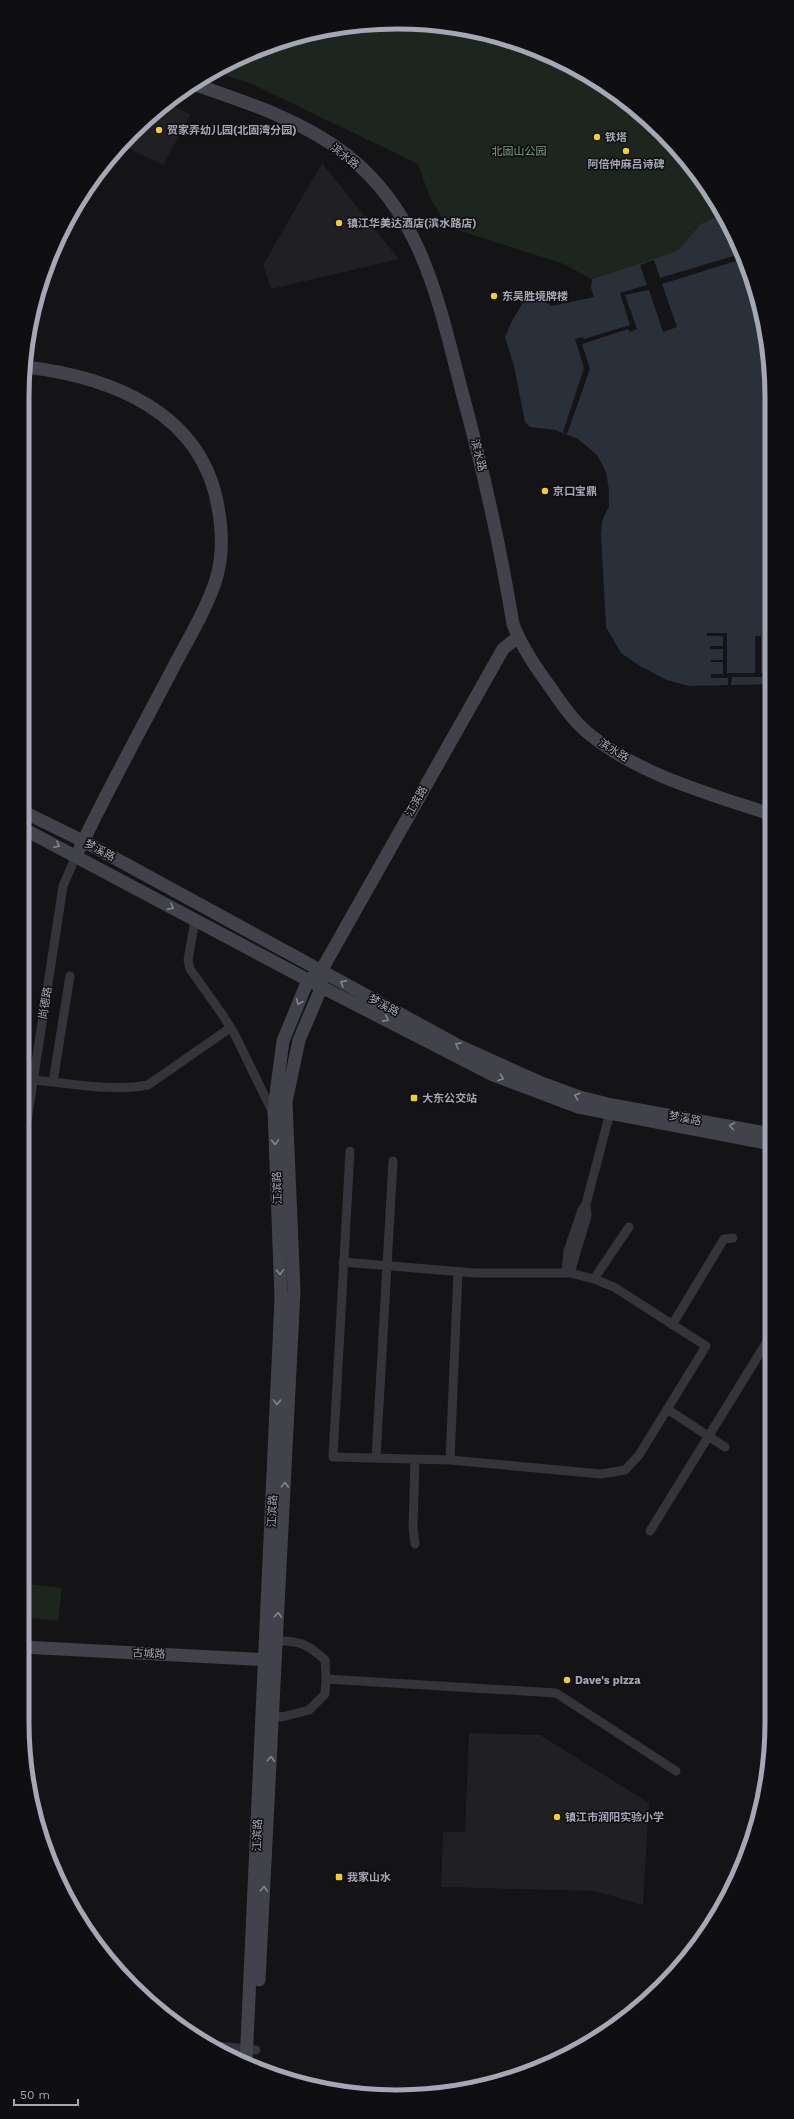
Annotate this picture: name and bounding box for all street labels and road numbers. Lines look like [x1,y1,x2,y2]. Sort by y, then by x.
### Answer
street label: 滨水路 [328,141,362,172]
street label: 滨水路 [468,438,489,473]
street label: 滨水路 [596,736,631,765]
street label: 江滨路 [403,784,430,819]
street label: 梦溪路 [82,837,117,864]
street label: 尚德路 [36,986,54,1020]
street label: 梦溪路 [366,992,401,1019]
street label: 梦溪路 [668,1109,702,1128]
street label: 江滨路 [270,1171,285,1205]
street label: 江滨路 [265,1494,280,1528]
street label: 古城路 [132,1646,166,1661]
street label: 江滨路 [250,1818,265,1852]

